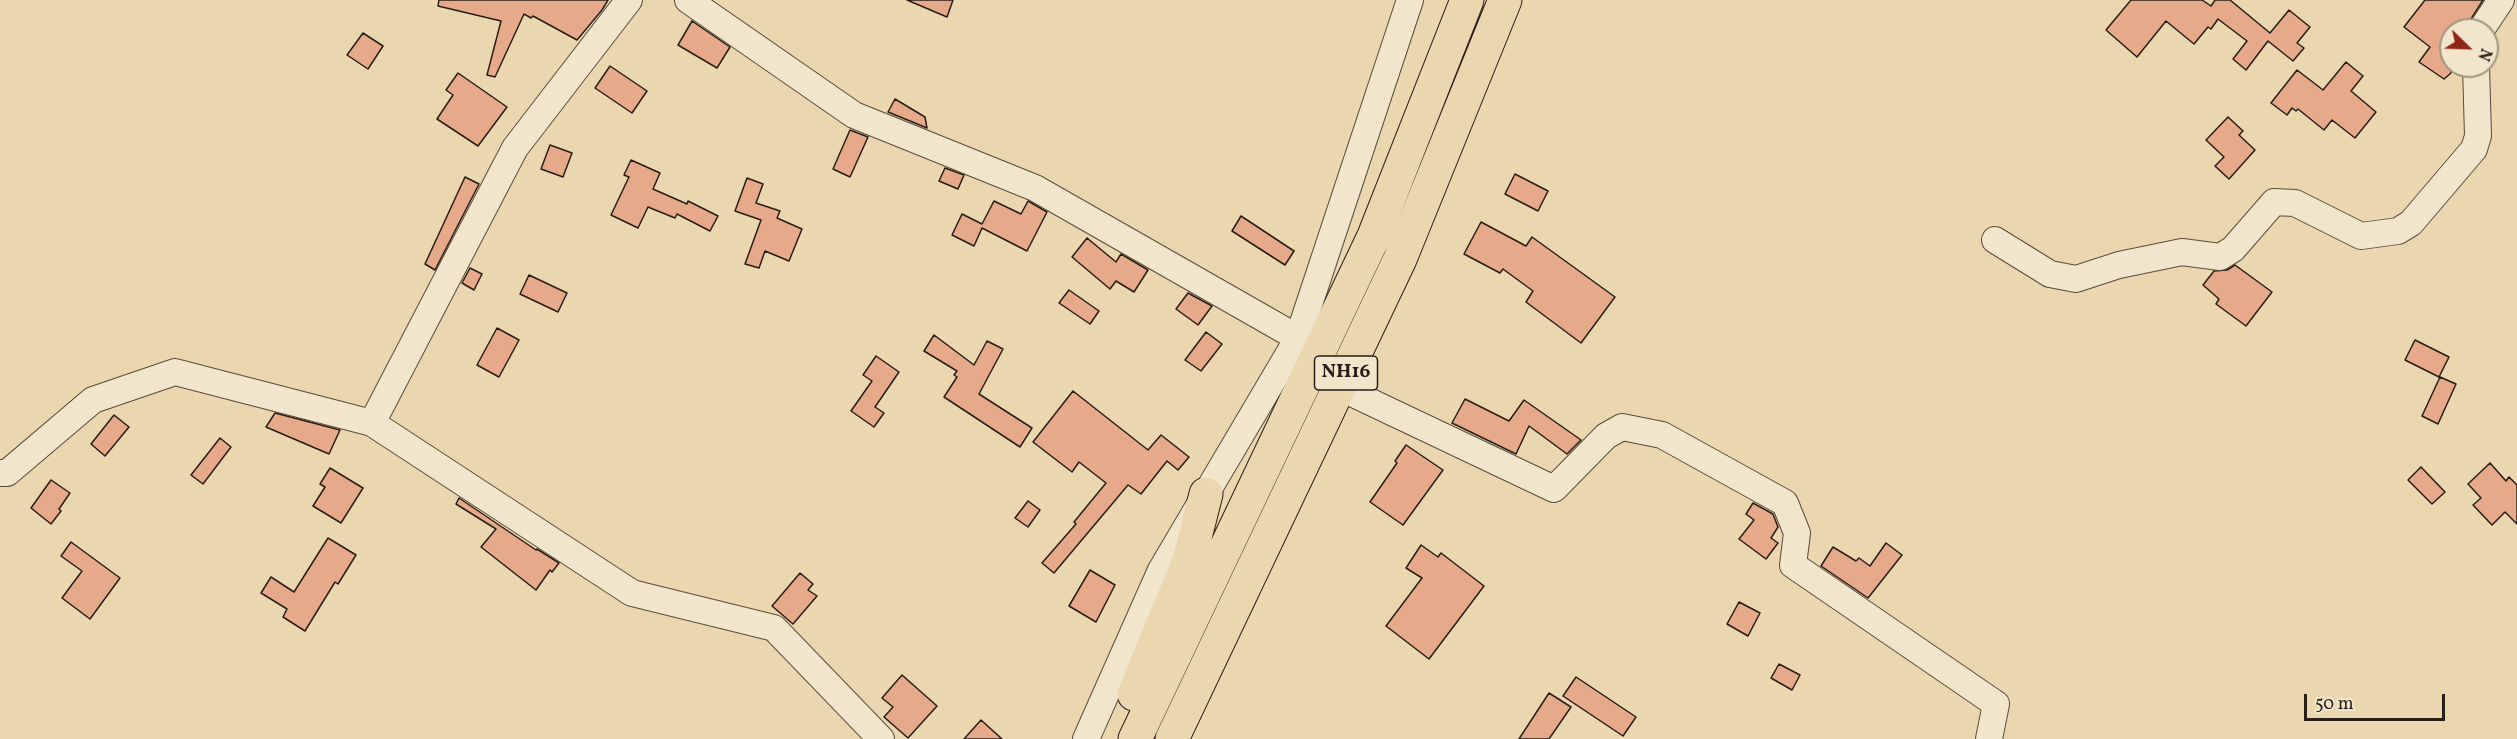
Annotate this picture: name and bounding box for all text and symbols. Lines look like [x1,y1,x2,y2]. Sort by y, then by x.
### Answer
north arrow [2439,18,2499,78]
text: N [2471,45,2496,64]
road number: NH16 [1314,356,1378,390]
scale bar [2307,682,2448,720]
text: 50 m [2315,692,2354,717]

